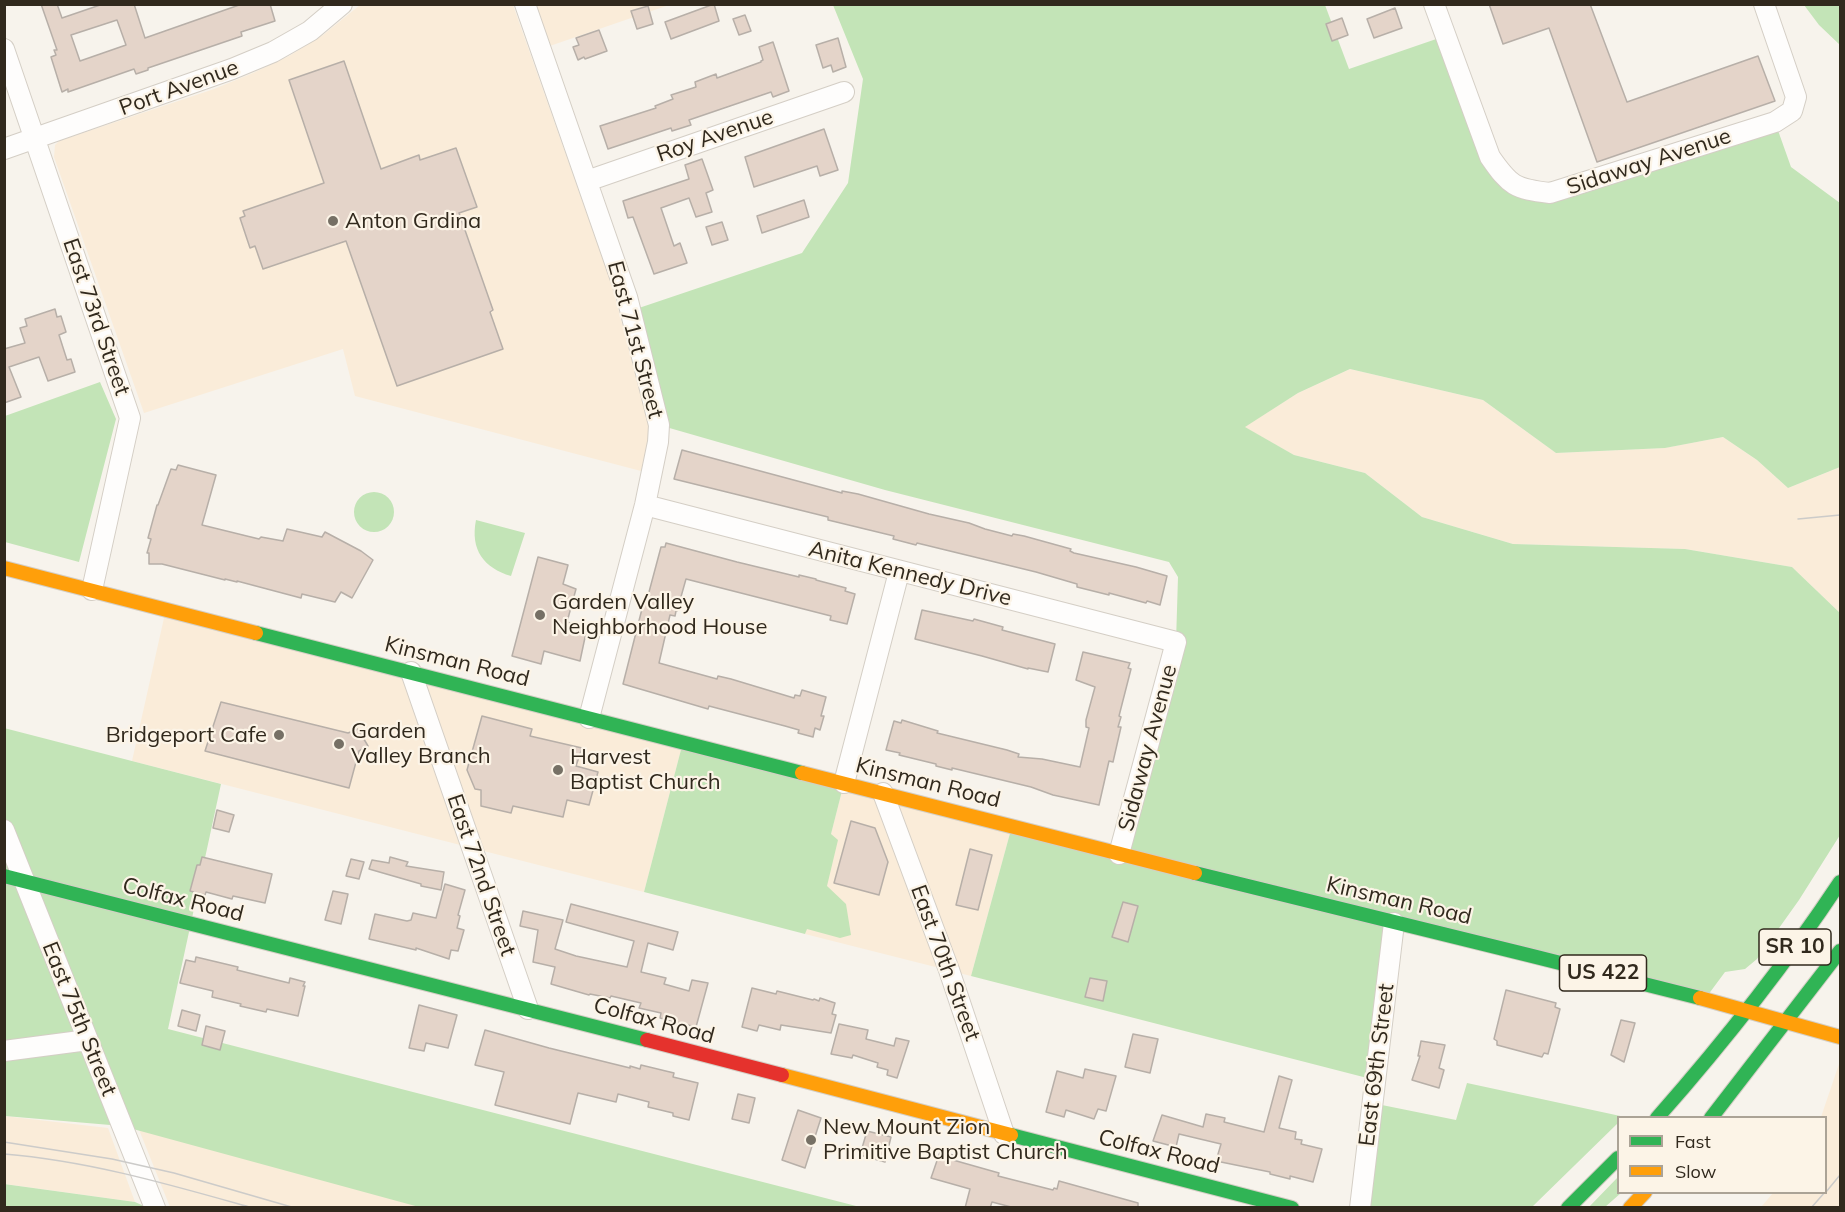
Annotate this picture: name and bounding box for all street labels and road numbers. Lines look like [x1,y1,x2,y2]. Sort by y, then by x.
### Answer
street label: Port Avenue [116,54,242,122]
street label: Roy Avenue [653,104,777,168]
street label: Sidaway Avenue [1563,123,1735,201]
street label: East 73rd Street [57,235,135,399]
street label: East 71st Street [601,258,669,422]
street label: Anita Kennedy Drive [806,536,1014,612]
street label: Kinsman Road [382,631,532,693]
street label: Sidaway Avenue [1113,662,1183,834]
street label: Kinsman Road [853,752,1003,814]
street label: East 72nd Street [441,791,521,959]
street label: Kinsman Road [1324,871,1474,931]
street label: Colfax Road [120,872,246,928]
street label: East 70th Street [905,882,985,1044]
road number: SR 10 [1759,929,1831,965]
street label: East 75th Street [36,938,122,1100]
road number: US 422 [1560,955,1646,991]
street label: East 69th Street [1354,982,1400,1148]
street label: Colfax Road [591,992,717,1050]
street label: Colfax Road [1096,1124,1222,1180]

